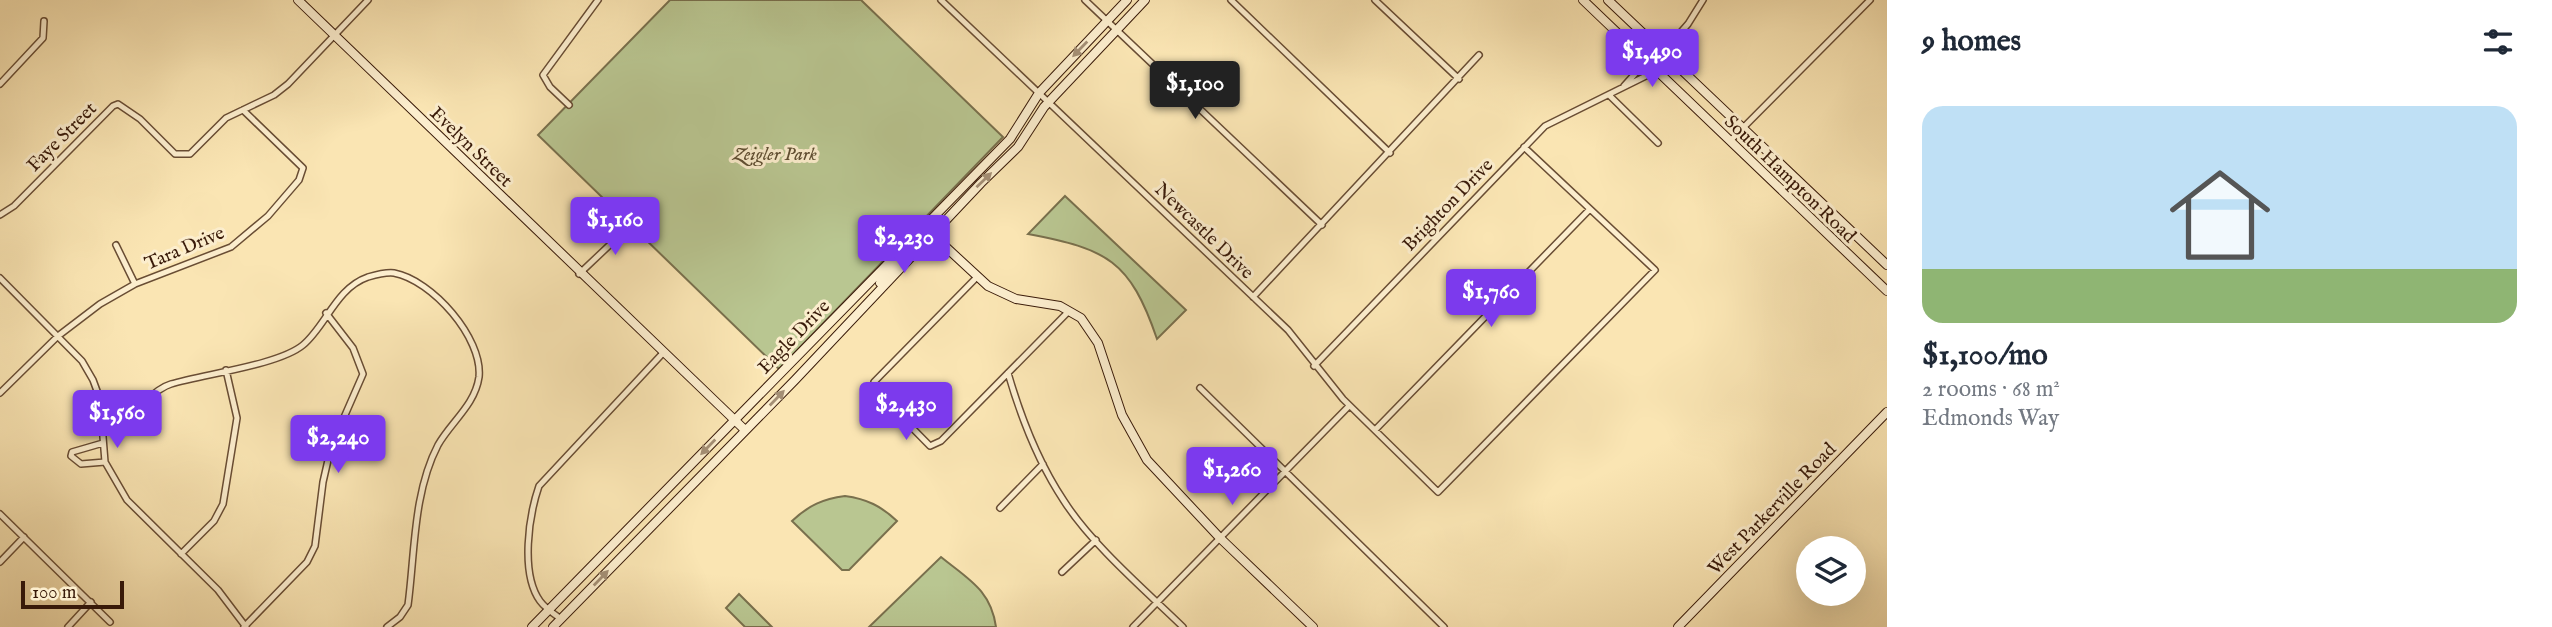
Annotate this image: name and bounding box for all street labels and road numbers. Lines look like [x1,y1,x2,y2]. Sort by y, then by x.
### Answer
street label: Faye Street [22,97,103,177]
street label: Evelyn Street [424,102,517,193]
street label: South Hampton Road [1719,110,1861,249]
street label: Brighton Drive [1398,154,1499,257]
street label: Newcastle Drive [1149,178,1258,285]
street label: Tara Drive [141,221,228,276]
street label: Eagle Drive [753,295,836,380]
street label: West Parkerville Road [1703,438,1842,581]

